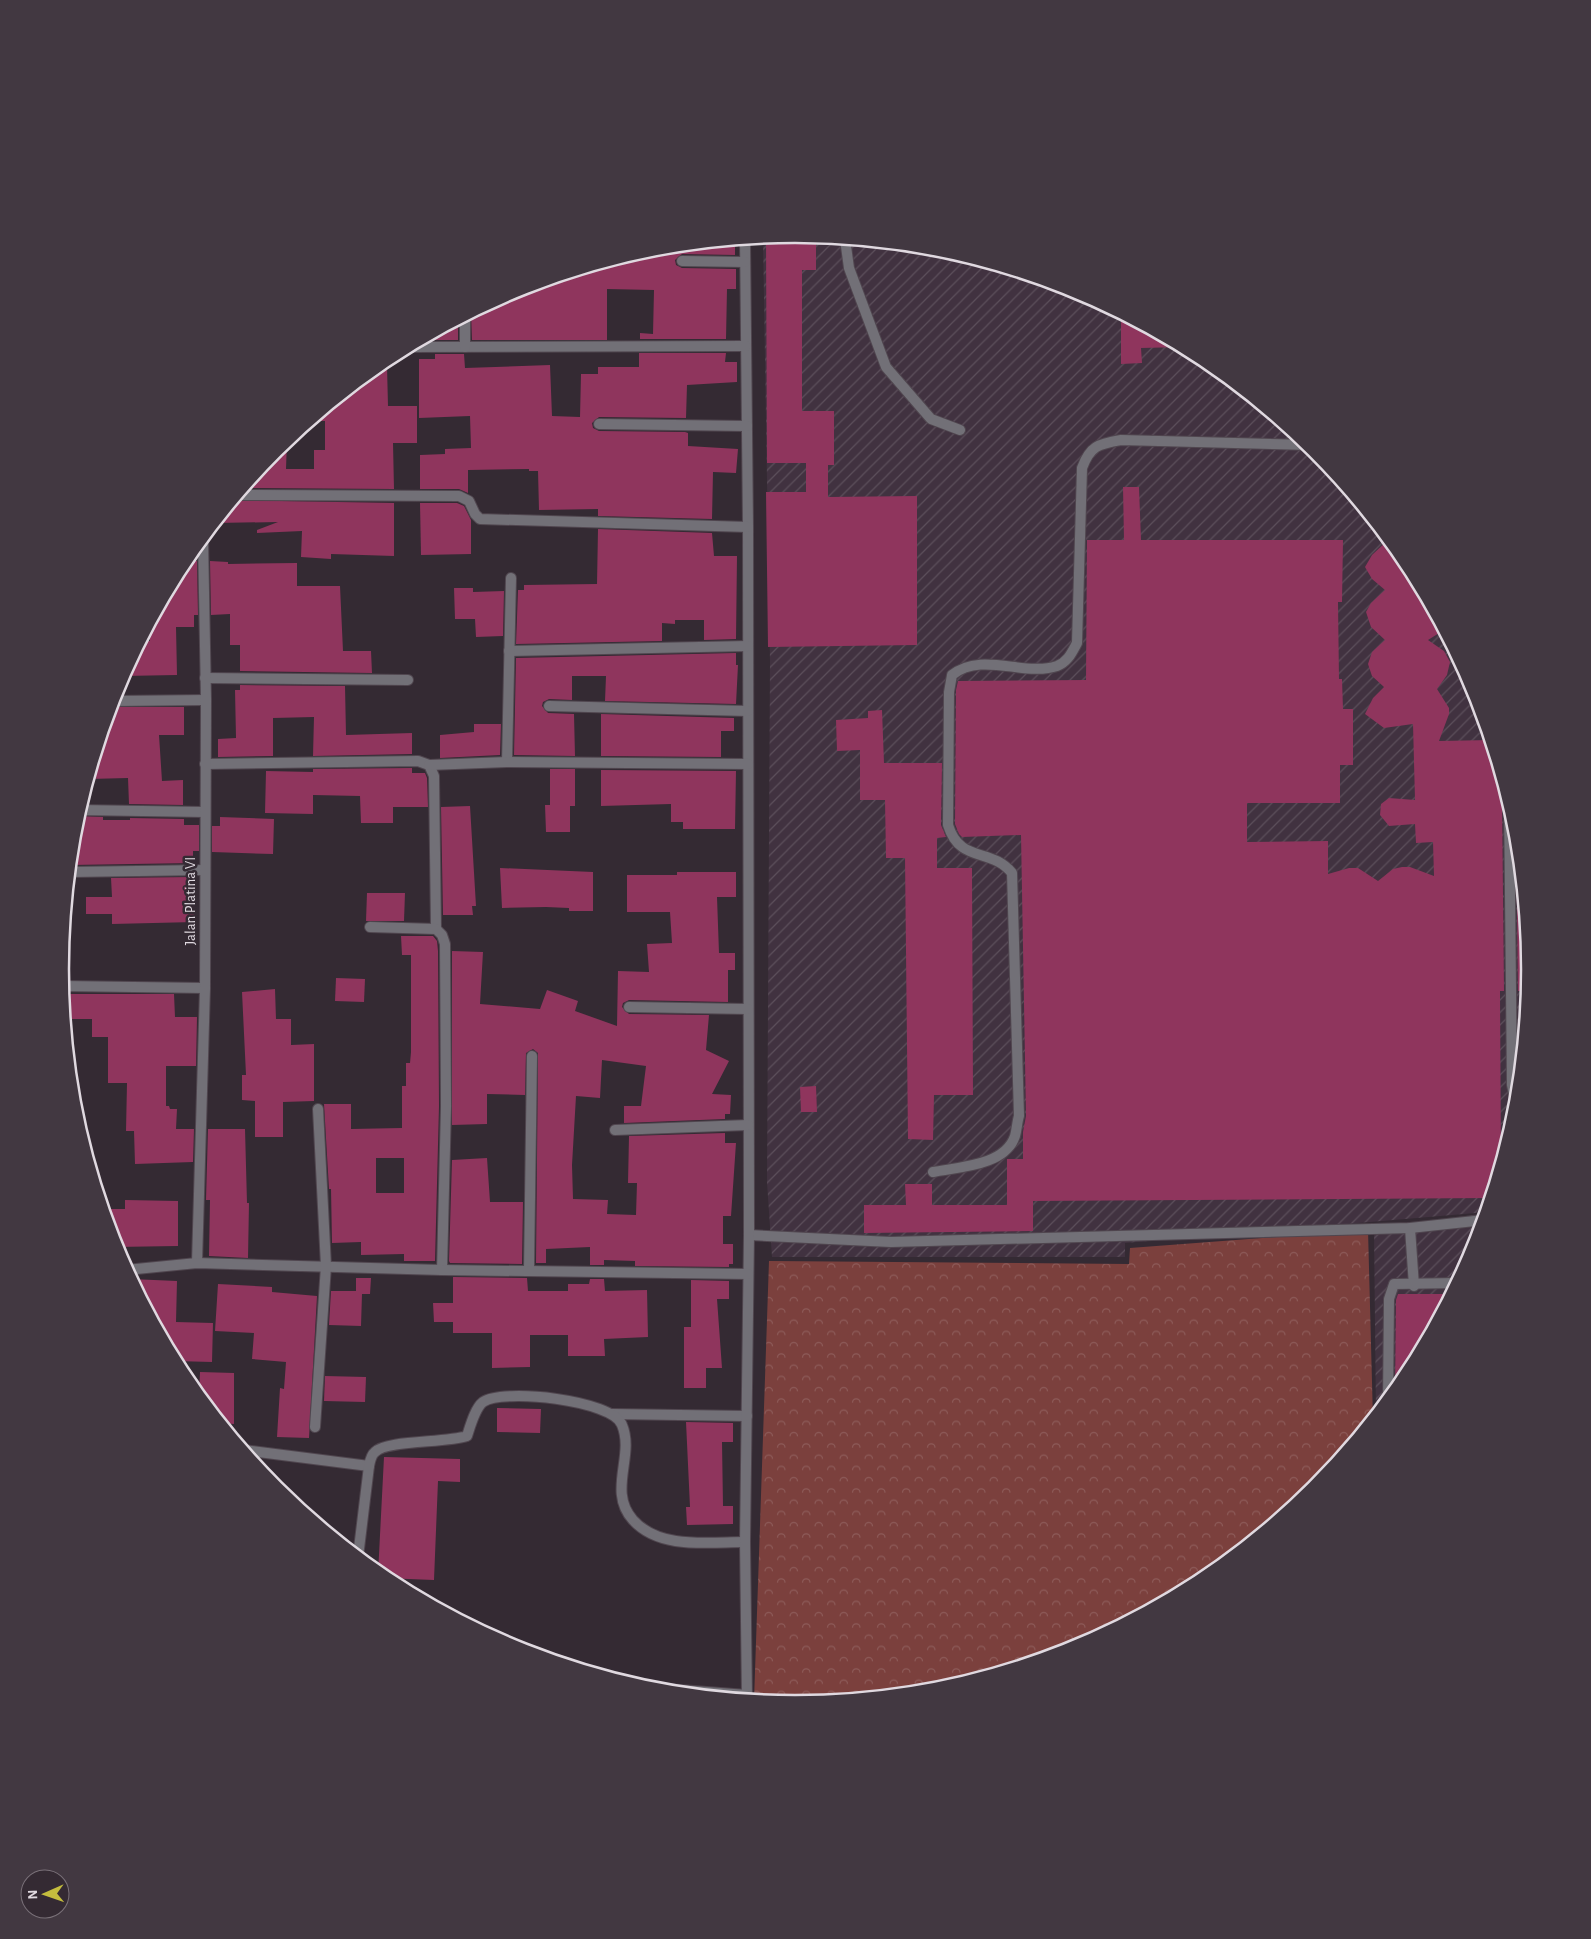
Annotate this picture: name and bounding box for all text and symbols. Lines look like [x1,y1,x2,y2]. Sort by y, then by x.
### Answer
street label: Jalan Platina VI [183,857,198,945]
north arrow [20,1869,70,1919]
text: N [26,1889,40,1900]

